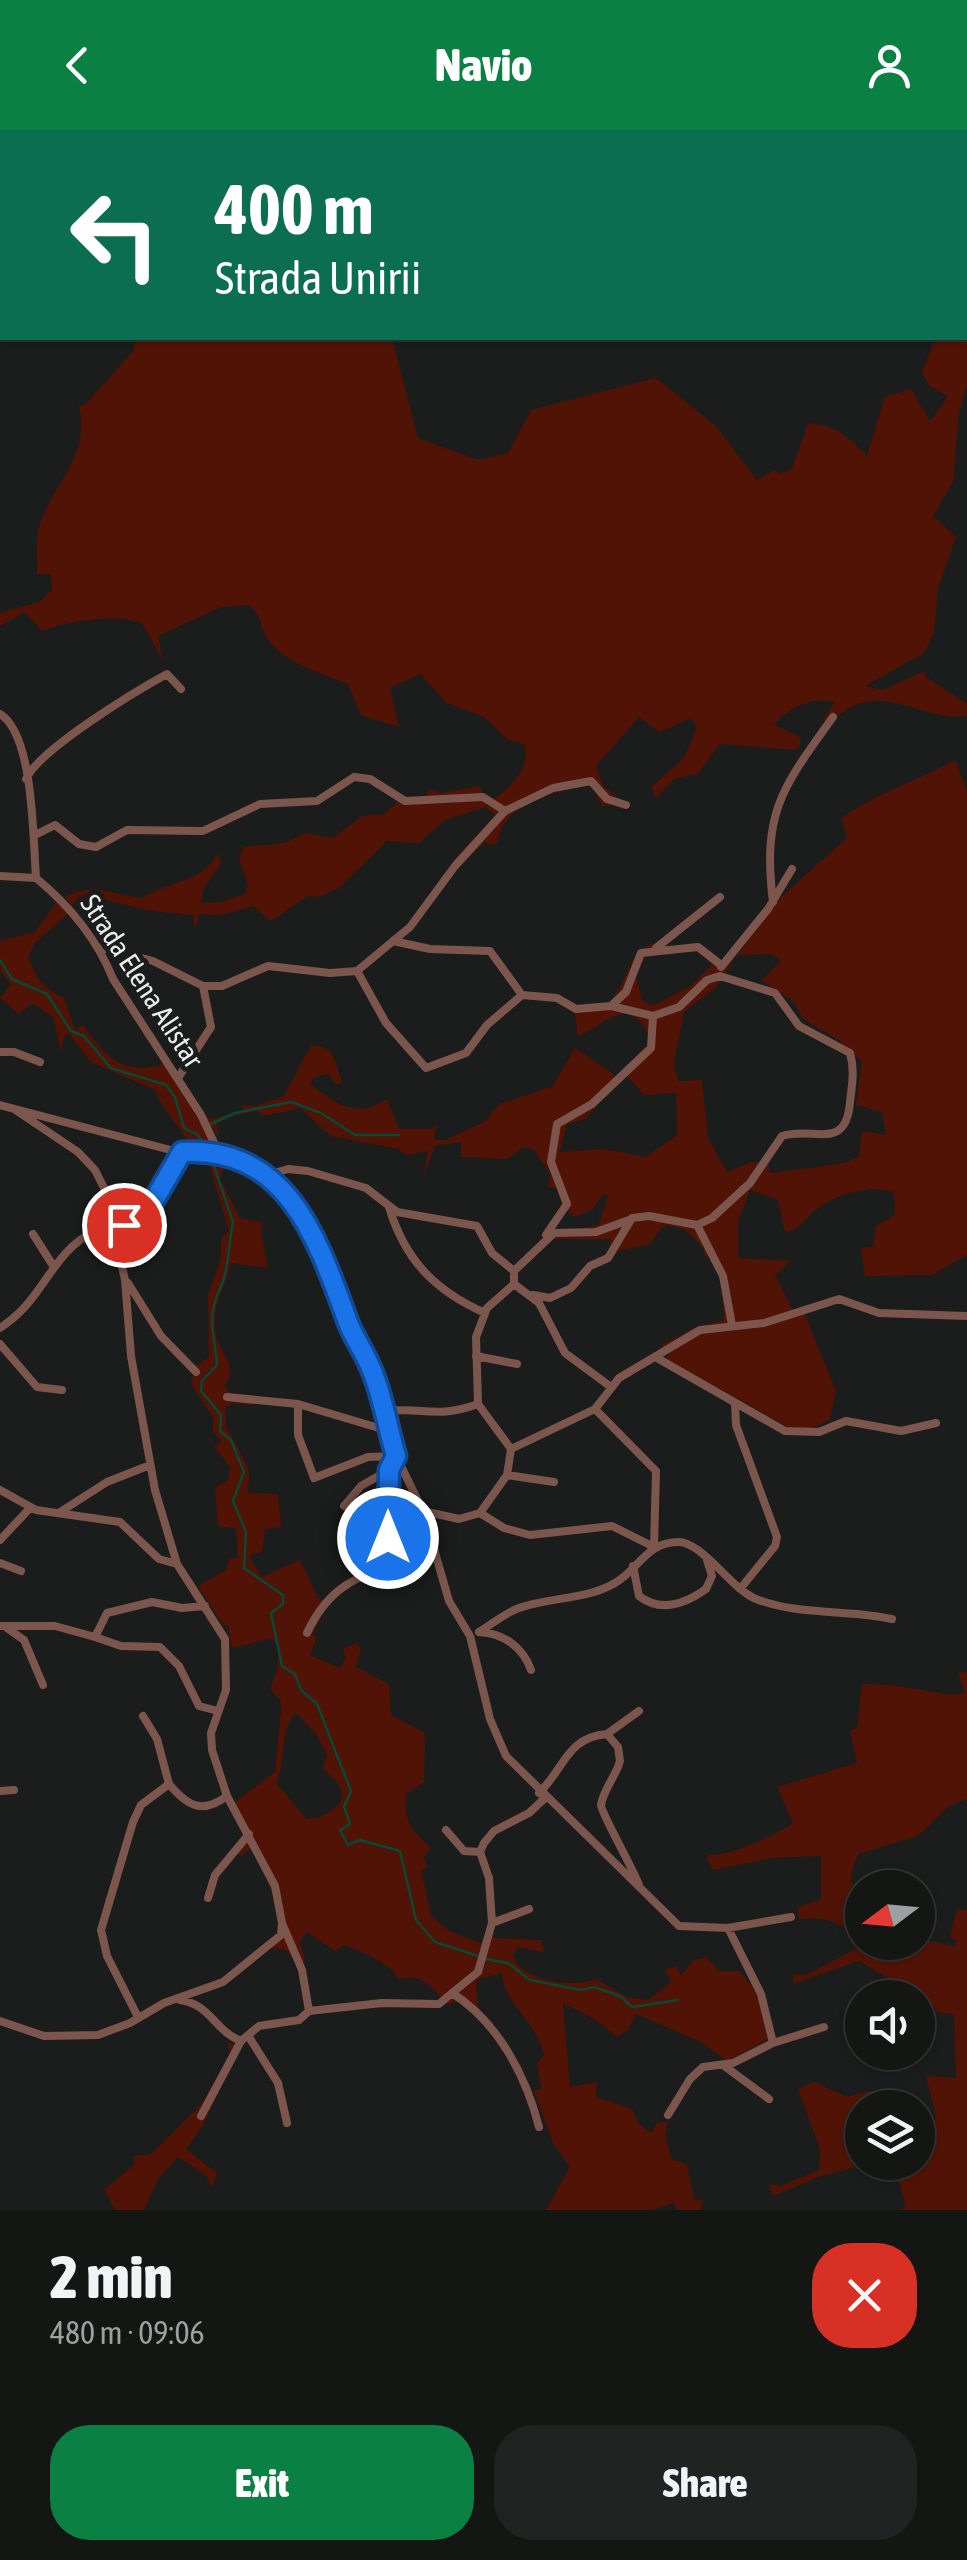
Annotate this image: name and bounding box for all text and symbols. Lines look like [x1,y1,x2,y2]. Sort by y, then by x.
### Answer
icon: back [50,38,105,93]
icon: person [862,38,917,93]
text: Navio [435,39,532,91]
text: 400 m [215,169,374,249]
icon: left [50,170,180,300]
text: Strada Unirii [215,252,421,304]
street label: Strada Elena Alistar [74,889,210,1074]
pin [82,1183,167,1268]
icon: arrive [97,1198,152,1253]
position arrow [336,1486,440,1590]
north arrow [845,1870,935,1960]
map controls [845,1870,935,2180]
button: sound [845,1980,935,2070]
button: layers [845,2090,935,2180]
text: 2 min [50,2242,173,2311]
button: close [812,2243,917,2348]
text: 480 m · 09:06 [50,2314,205,2351]
button: Exit [50,2425,474,2540]
button: Share [494,2425,917,2540]

